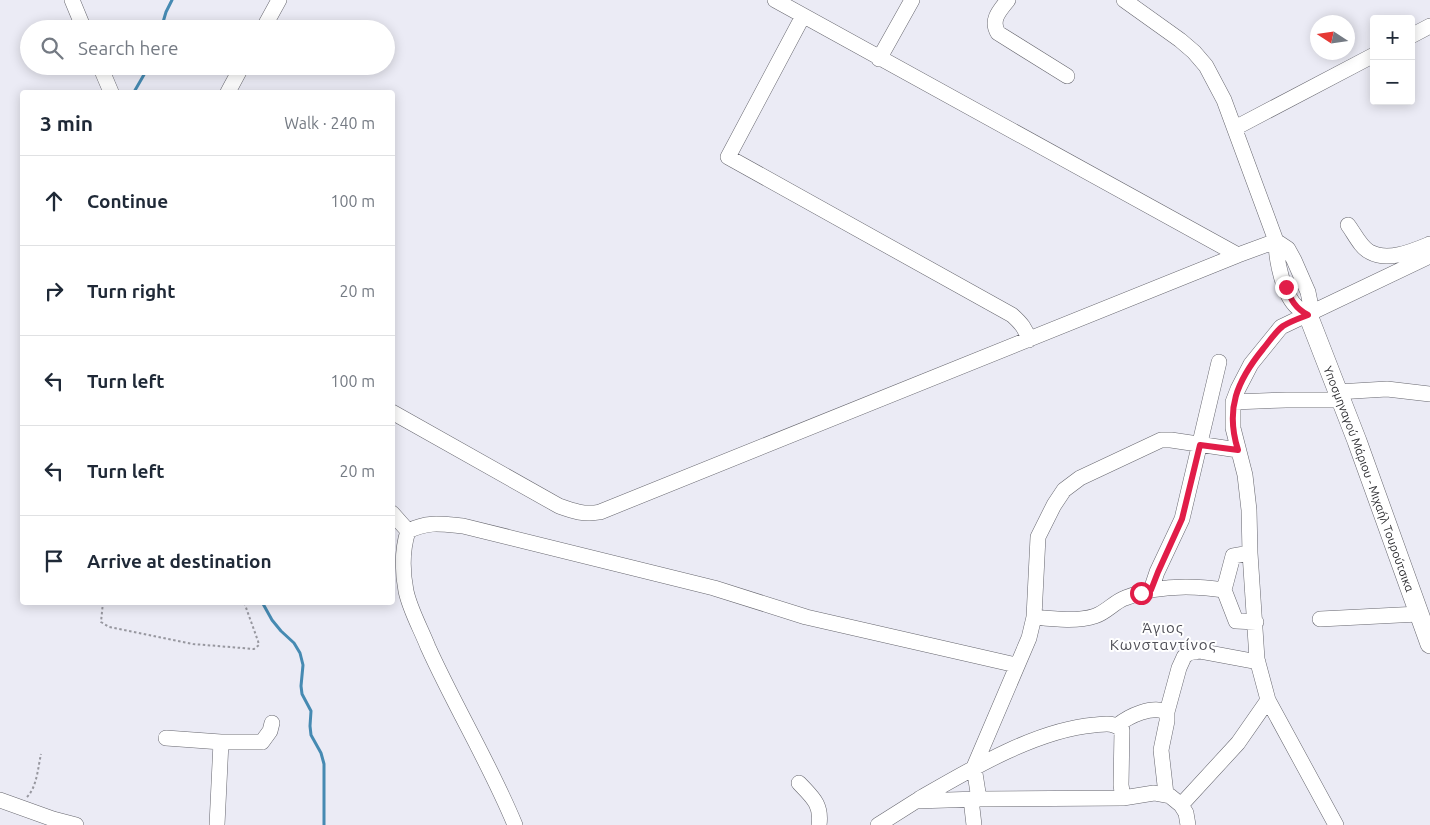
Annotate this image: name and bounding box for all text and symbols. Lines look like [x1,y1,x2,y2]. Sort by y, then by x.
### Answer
north arrow [1310,15,1355,60]
map controls [1370,15,1415,105]
button: + [1370,15,1415,60]
search box [20,20,395,75]
icon: search [38,34,66,62]
text: Search here [78,37,178,59]
button: − [1370,60,1415,105]
text: 3 min [40,111,93,135]
text: Walk · 240 m [284,114,375,132]
icon: ahead [40,187,68,215]
text: Continue [87,190,168,212]
text: 100 m [330,192,375,210]
route end [1275,276,1298,299]
icon: right [40,277,68,305]
text: Turn right [87,280,175,302]
text: 20 m [339,282,375,300]
street label: Υποσμηναγού Μάριου - Μιχαήλ Τουρούτσικα [1322,364,1417,593]
icon: left [40,367,68,395]
text: Turn left [87,370,165,392]
text: 100 m [330,372,375,390]
icon: left [40,457,68,485]
text: Turn left [87,460,165,482]
text: 20 m [339,462,375,480]
icon: arrive [40,547,68,575]
text: Arrive at destination [87,550,272,572]
route start [1130,582,1153,605]
district label: Άγιος Κωνσταντίνος [1110,619,1216,653]

